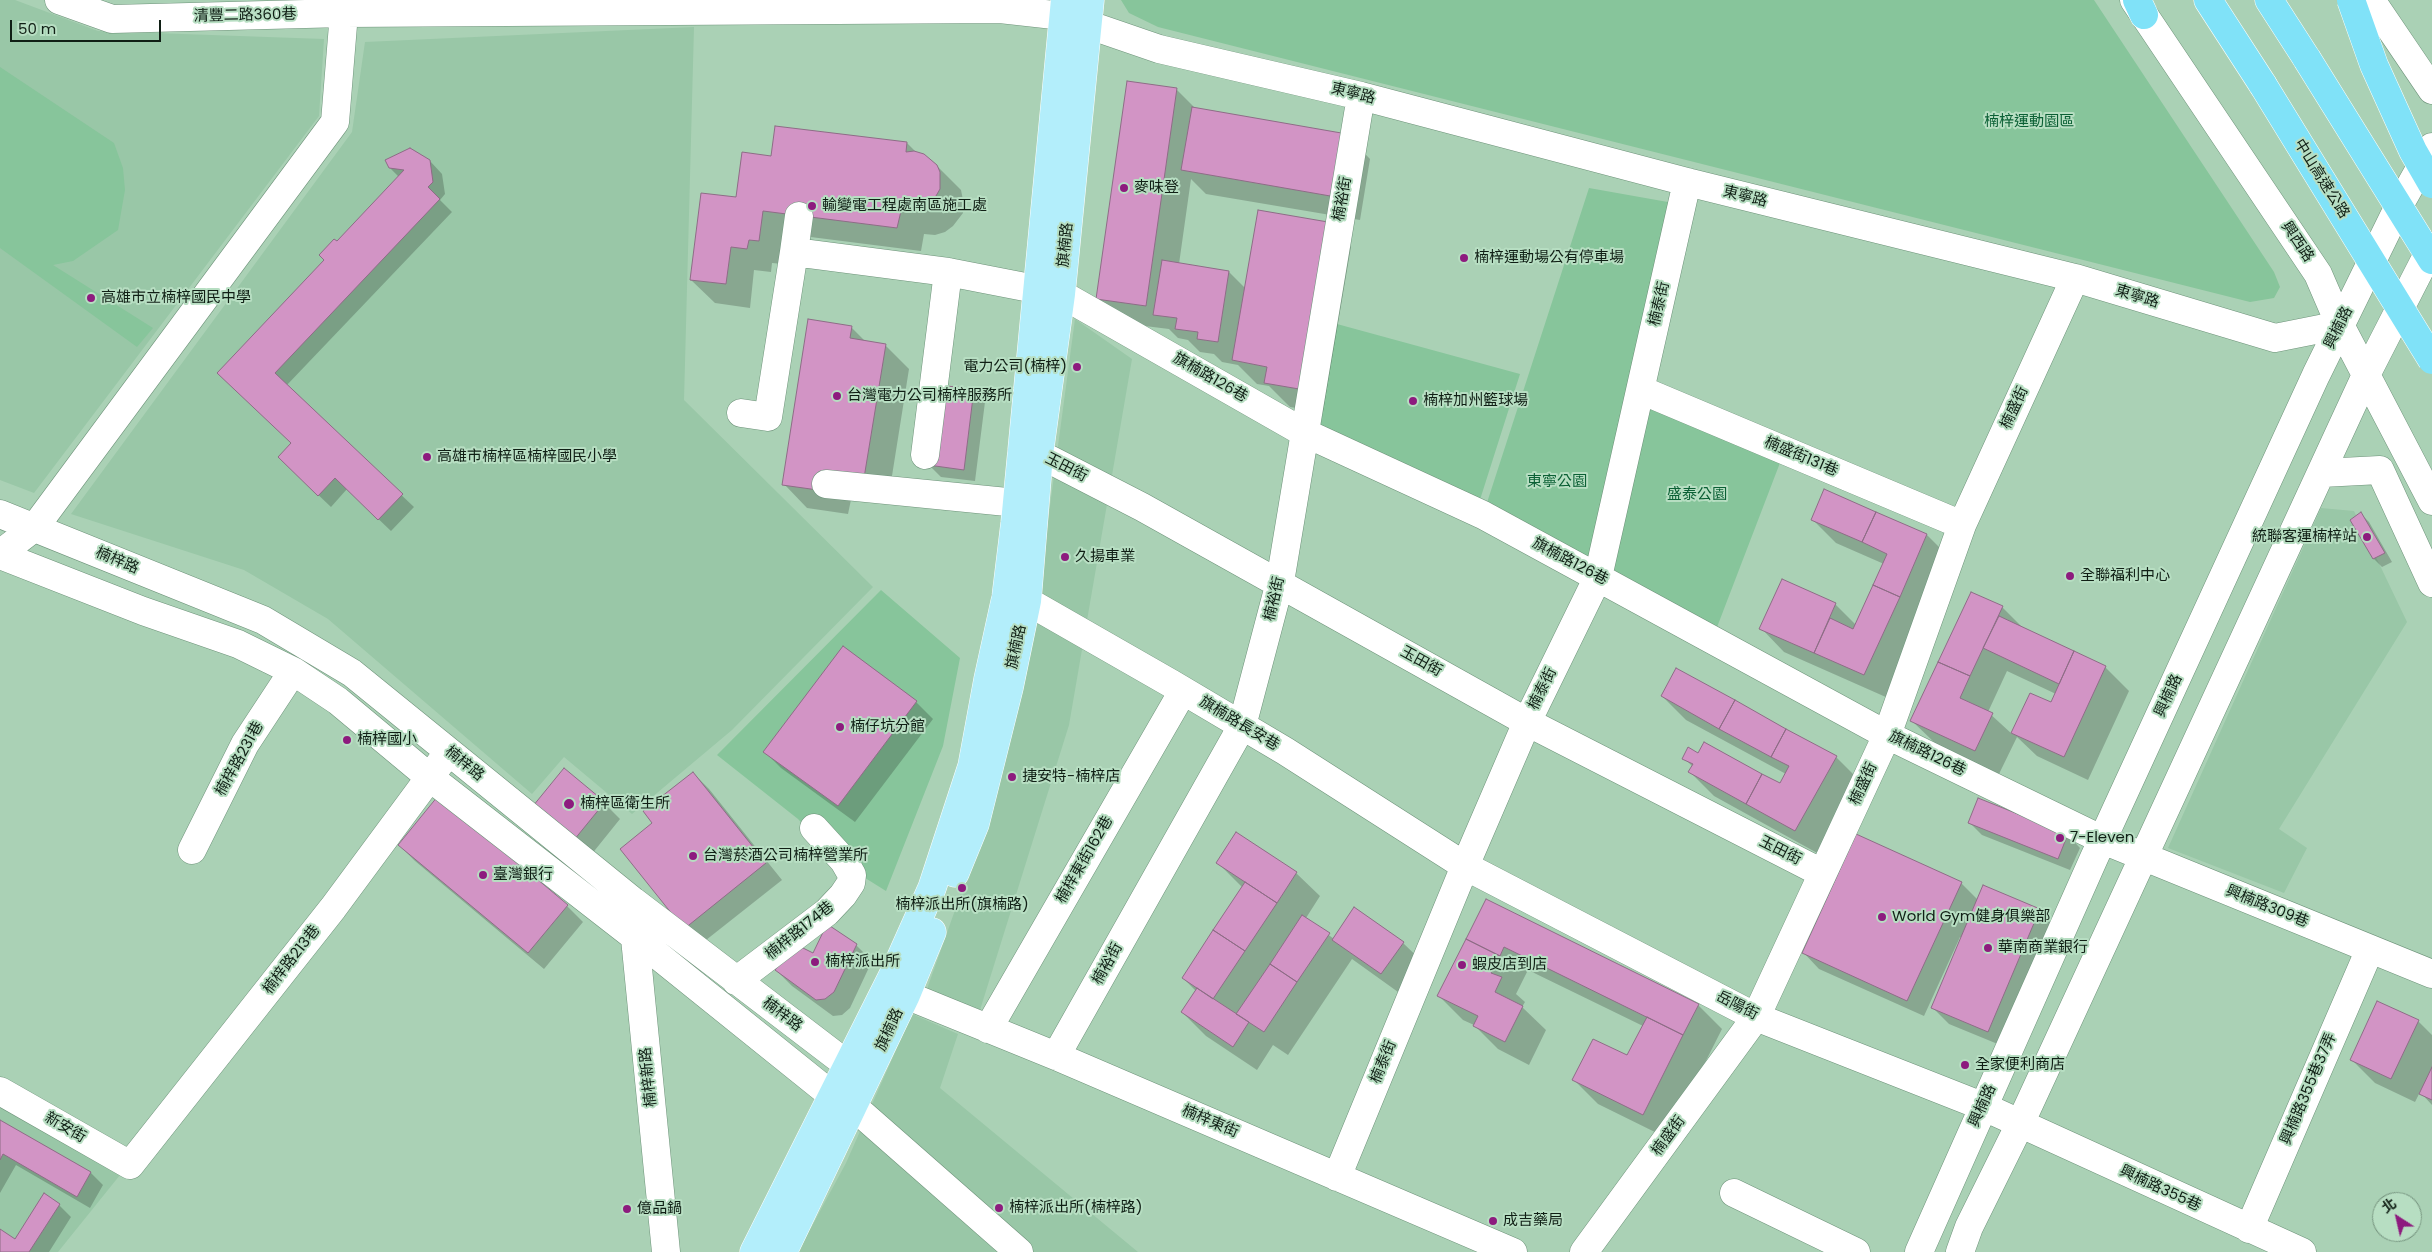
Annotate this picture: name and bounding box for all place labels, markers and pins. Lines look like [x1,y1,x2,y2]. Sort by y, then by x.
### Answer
place label: 麥味登 [1134,179,1179,197]
marker: 麥味登 [1118,182,1130,194]
place label: 輸變電工程處南區施工處 [822,197,987,215]
marker: 輸變電工程處南區施工處 [806,200,818,212]
place label: 楠梓運動場公有停車場 [1474,249,1624,267]
marker: 楠梓運動場公有停車場 [1458,252,1470,264]
place label: 高雄市立楠梓國民中學 [101,289,251,307]
marker: 高雄市立楠梓國民中學 [85,292,97,304]
place label: 電力公司(楠梓) [963,358,1067,376]
marker: 電力公司(楠梓) [1071,361,1083,373]
place label: 台灣電力公司楠梓服務所 [847,387,1012,405]
marker: 台灣電力公司楠梓服務所 [831,390,843,402]
place label: 楠梓加州籃球場 [1423,392,1528,410]
marker: 楠梓加州籃球場 [1407,395,1419,407]
place label: 高雄市楠梓區楠梓國民小學 [437,448,617,466]
marker: 高雄市楠梓區楠梓國民小學 [421,451,433,463]
place label: 統聯客運楠梓站 [2252,528,2357,546]
marker: 統聯客運楠梓站 [2361,531,2373,543]
place label: 久揚車業 [1075,548,1135,566]
marker: 久揚車業 [1059,551,1071,563]
place label: 全聯福利中心 [2080,567,2170,585]
marker: 全聯福利中心 [2064,570,2076,582]
place label: 楠仔坑分館 [850,718,925,736]
marker: 楠仔坑分館 [834,721,846,733]
place label: 楠梓國小 [357,731,417,749]
marker: 楠梓國小 [341,734,353,746]
place label: 捷安特-楠梓店 [1022,768,1120,786]
marker: 捷安特-楠梓店 [1006,771,1018,783]
place label: 楠梓區衛生所 [580,795,670,813]
marker: 楠梓區衛生所 [562,797,576,811]
place label: 7-Eleven [2070,829,2134,847]
marker: 7-Eleven [2054,832,2066,844]
place label: 台灣菸酒公司楠梓營業所 [703,847,868,865]
marker: 台灣菸酒公司楠梓營業所 [687,850,699,862]
place label: 臺灣銀行 [493,866,553,884]
marker: 臺灣銀行 [477,869,489,881]
marker: 楠梓派出所(旗楠路) [956,882,968,894]
place label: 楠梓派出所(旗楠路) [895,896,1029,914]
place label: World Gym健身俱樂部 [1892,908,2050,926]
marker: World Gym健身俱樂部 [1876,911,1888,923]
place label: 華南商業銀行 [1998,939,2088,957]
marker: 華南商業銀行 [1982,942,1994,954]
place label: 楠梓派出所 [825,953,900,971]
marker: 楠梓派出所 [809,956,821,968]
place label: 蝦皮店到店 [1472,956,1547,974]
marker: 蝦皮店到店 [1456,959,1468,971]
place label: 全家便利商店 [1975,1056,2065,1074]
marker: 全家便利商店 [1959,1059,1971,1071]
place label: 楠梓派出所(楠梓路) [1009,1199,1143,1217]
place label: 億品鍋 [637,1200,682,1218]
marker: 楠梓派出所(楠梓路) [993,1202,1005,1214]
marker: 億品鍋 [621,1203,633,1215]
place label: 成吉藥局 [1503,1212,1563,1230]
marker: 成吉藥局 [1487,1215,1499,1227]

